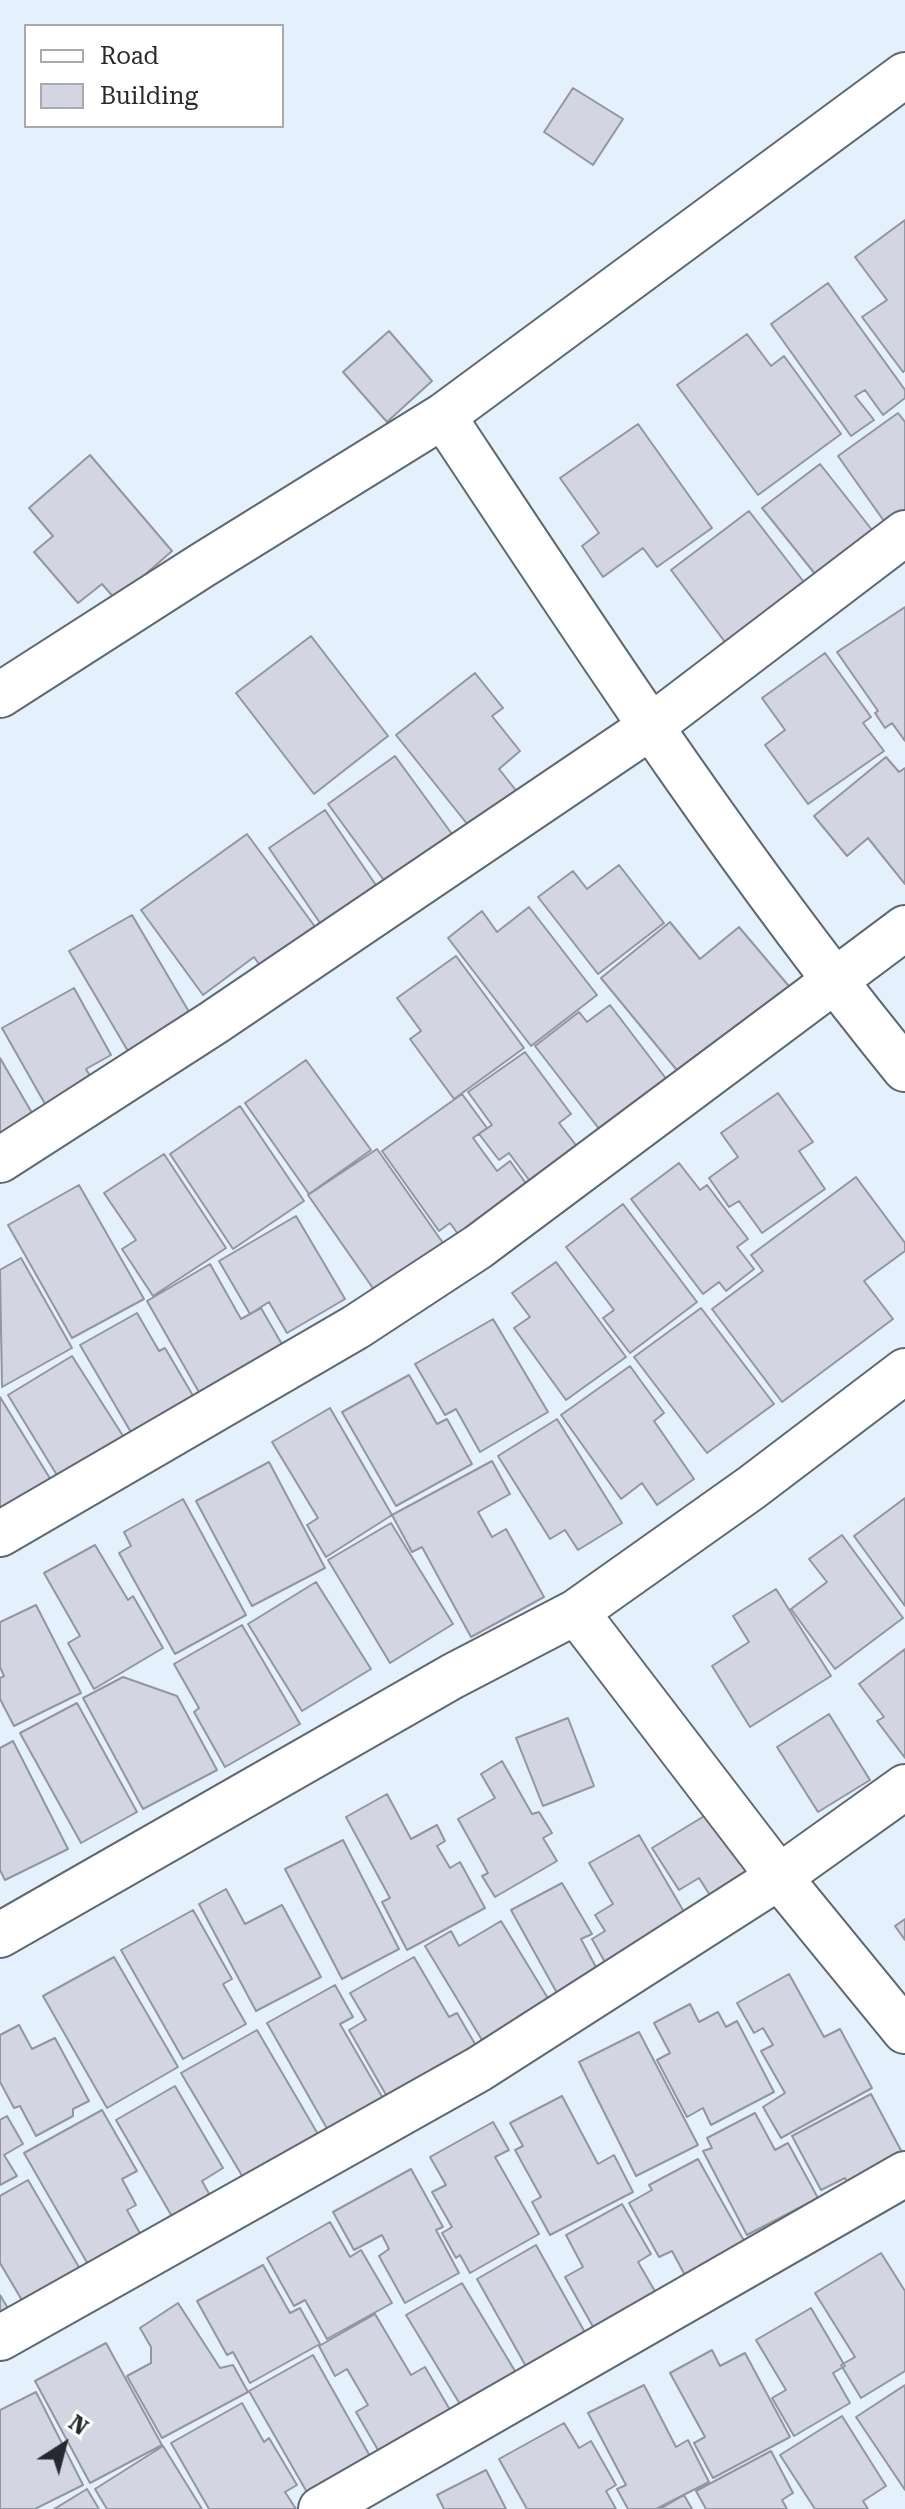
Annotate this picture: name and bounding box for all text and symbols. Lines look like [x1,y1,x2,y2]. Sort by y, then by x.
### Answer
legend [24,24,284,128]
text: Road [100,42,159,70]
text: Building [100,82,198,110]
north arrow [24,2405,104,2485]
text: N [64,2410,93,2440]

